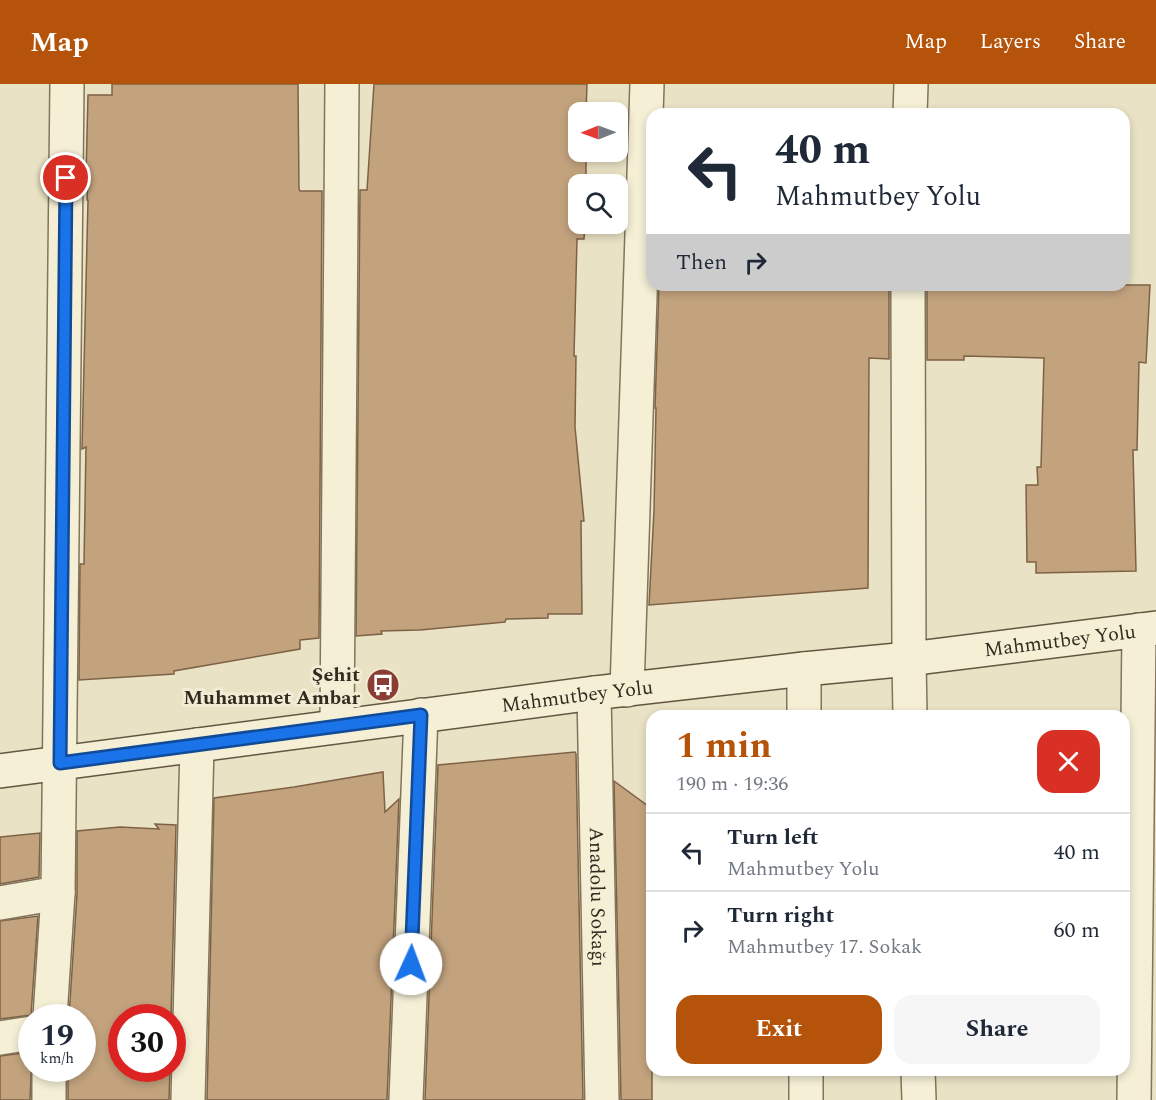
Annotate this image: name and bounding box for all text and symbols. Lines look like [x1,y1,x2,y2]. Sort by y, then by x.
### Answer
text: Map [30,21,89,64]
text: Map [905,26,947,58]
text: Layers [980,26,1041,58]
text: Share [1074,26,1126,58]
north arrow [568,102,628,162]
map controls [568,102,628,234]
text: 40 m [775,119,870,182]
icon: left [676,132,754,210]
pin [40,152,91,203]
icon: arrive [49,161,82,194]
button: search [568,174,628,234]
text: Mahmutbey Yolu [775,176,981,218]
text: Then [676,246,727,279]
icon: right [739,246,772,279]
street label: Mahmutbey Yolu [982,617,1138,665]
place label: Şehit Muhammet Ambar [183,660,360,713]
bus stop icon: Şehit Muhammet Ambar [365,667,401,703]
street label: Mahmutbey Yolu [500,672,655,721]
text: 1 min [676,719,772,774]
button: close [1037,730,1100,793]
text: 190 m · 19:36 [676,769,788,799]
text: Turn left [727,821,819,854]
street label: Anadolu Sokağı [581,827,613,967]
icon: left [676,836,709,869]
text: 40 m [1054,836,1100,869]
text: Mahmutbey Yolu [727,854,879,884]
text: Turn right [727,899,834,932]
icon: right [676,914,709,947]
text: 60 m [1054,914,1100,947]
position arrow [379,932,443,996]
text: Mahmutbey 17. Sokak [727,932,922,962]
button: Exit [676,995,882,1064]
button: Share [894,995,1100,1064]
speed limit sign: 30 [108,1004,186,1082]
text: 19 [40,1013,74,1059]
text: km/h [40,1047,74,1070]

